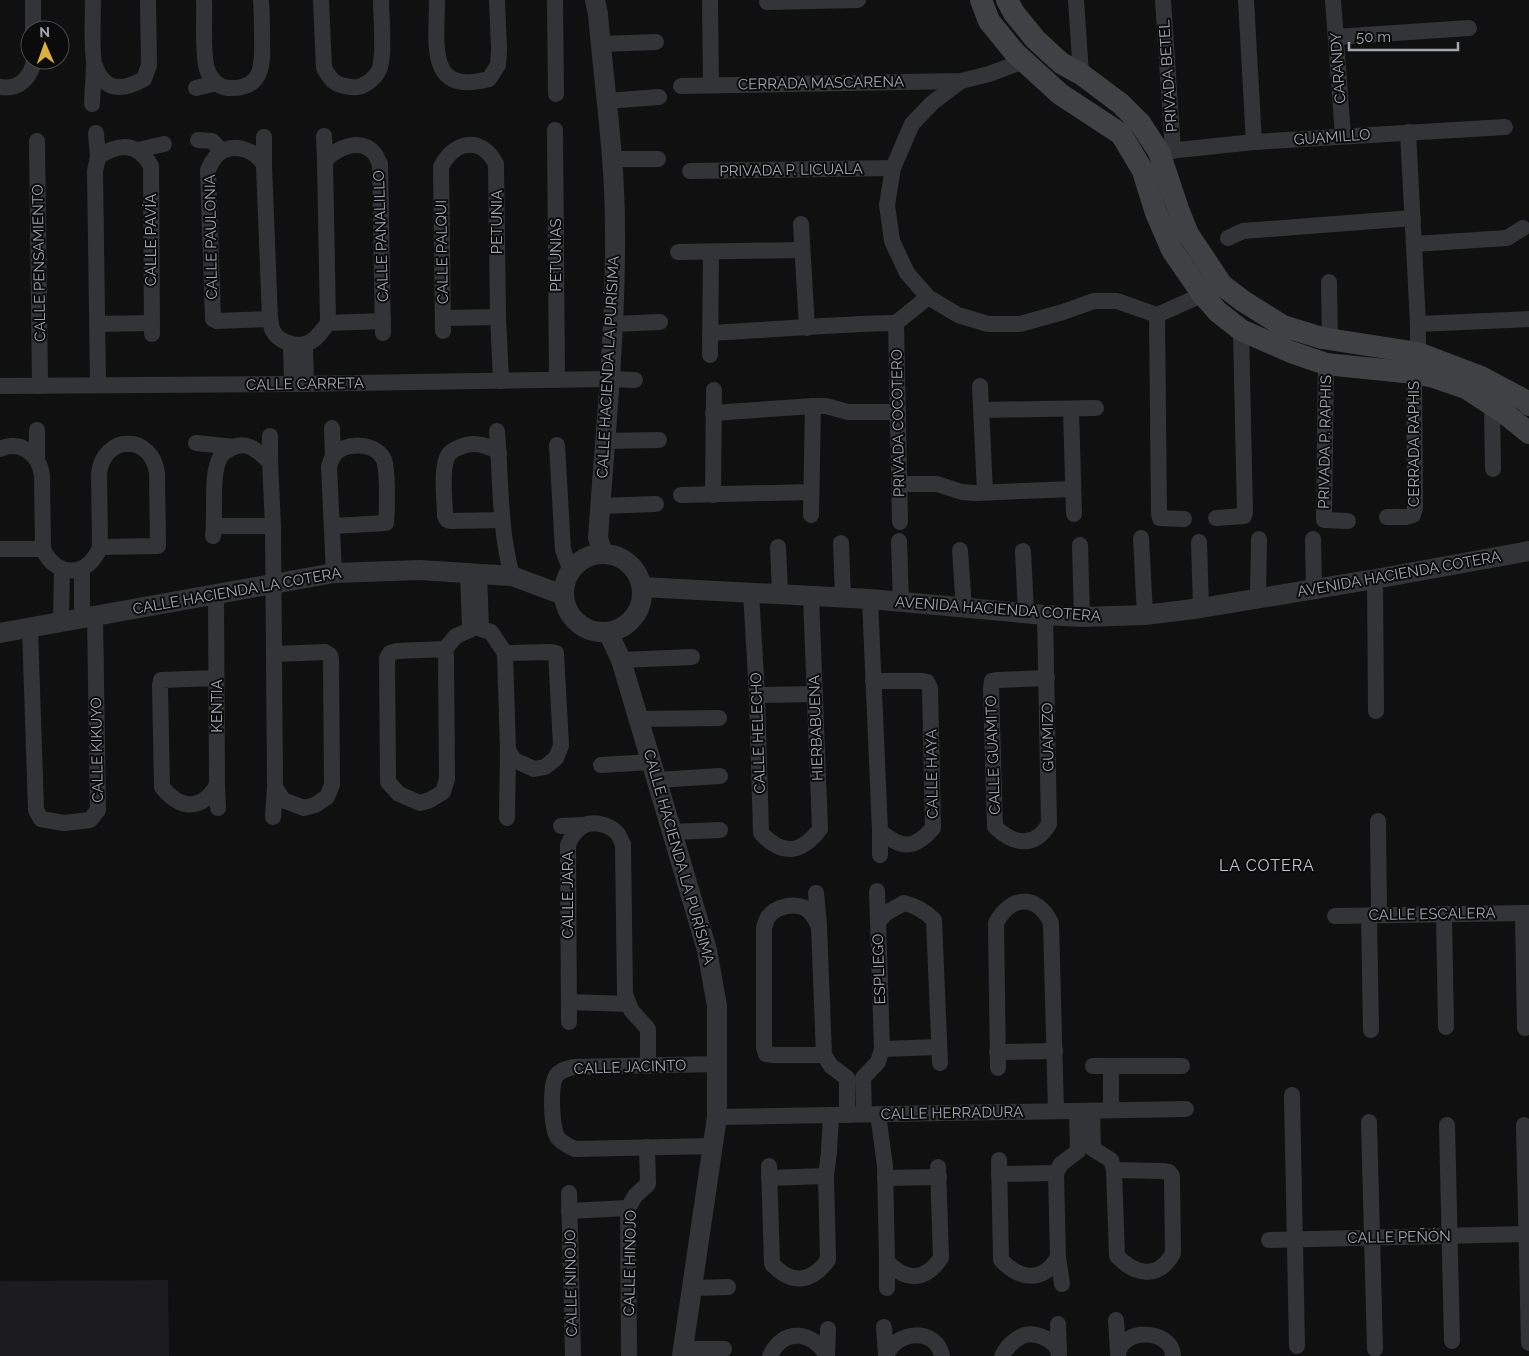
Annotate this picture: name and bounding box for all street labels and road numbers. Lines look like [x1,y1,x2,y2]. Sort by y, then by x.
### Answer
street label: PRIVADA BETEL [1155,19,1181,133]
street label: CARANDY [1327,31,1349,104]
street label: CERRADA MASCARENA [738,73,904,93]
street label: GUAMILLO [1293,125,1371,149]
street label: PRIVADA P. LICUALA [719,160,863,180]
street label: CALLE PANALILLO [370,170,392,302]
street label: CALLE PAULONIA [201,174,221,300]
street label: CALLE PENSAMIENTO [29,184,49,342]
street label: PETUNIA [488,190,506,254]
street label: CALLE PAVÍA [142,194,160,286]
street label: CALLE PALQUI [432,200,452,304]
street label: PETUNIAS [547,218,565,292]
street label: CALLE HACIENDA LA PURÍSIMA [593,255,623,479]
street label: PRIVADA COCOTERO [888,349,908,497]
street label: CALLE CARRETA [246,374,364,394]
street label: PRIVADA P. RAPHIS [1315,375,1335,509]
street label: CERRADA RAPHIS [1405,381,1423,507]
street label: AVENIDA HACIENDA COTERA [1296,547,1502,601]
street label: CALLE HACIENDA LA COTERA [131,564,343,618]
street label: AVENIDA HACIENDA COTERA [894,593,1102,625]
street label: CALLE HELECHO [747,672,769,794]
street label: HIERBABUENA [805,675,827,781]
street label: KENTIA [208,679,226,733]
street label: CALLE GUAMITO [982,695,1004,815]
street label: CALLE KIKUYO [87,697,107,803]
street label: GUAMIZO [1038,702,1058,772]
street label: CALLE HAYA [922,729,942,819]
street label: CALLE HACIENDA LA PURÍSIMA [640,747,718,967]
street label: CALLE JARA [559,851,577,939]
street label: CALLE ESCALERA [1368,904,1496,924]
street label: ESPLIEGO [869,933,889,1005]
street label: CALLE JACINTO [573,1056,687,1078]
street label: CALLE HERRADURA [881,1103,1023,1123]
street label: CALLE HINOJO [620,1210,640,1316]
street label: CALLE PEÑÓN [1347,1227,1451,1247]
street label: CALLE NINOJO [561,1229,581,1337]

